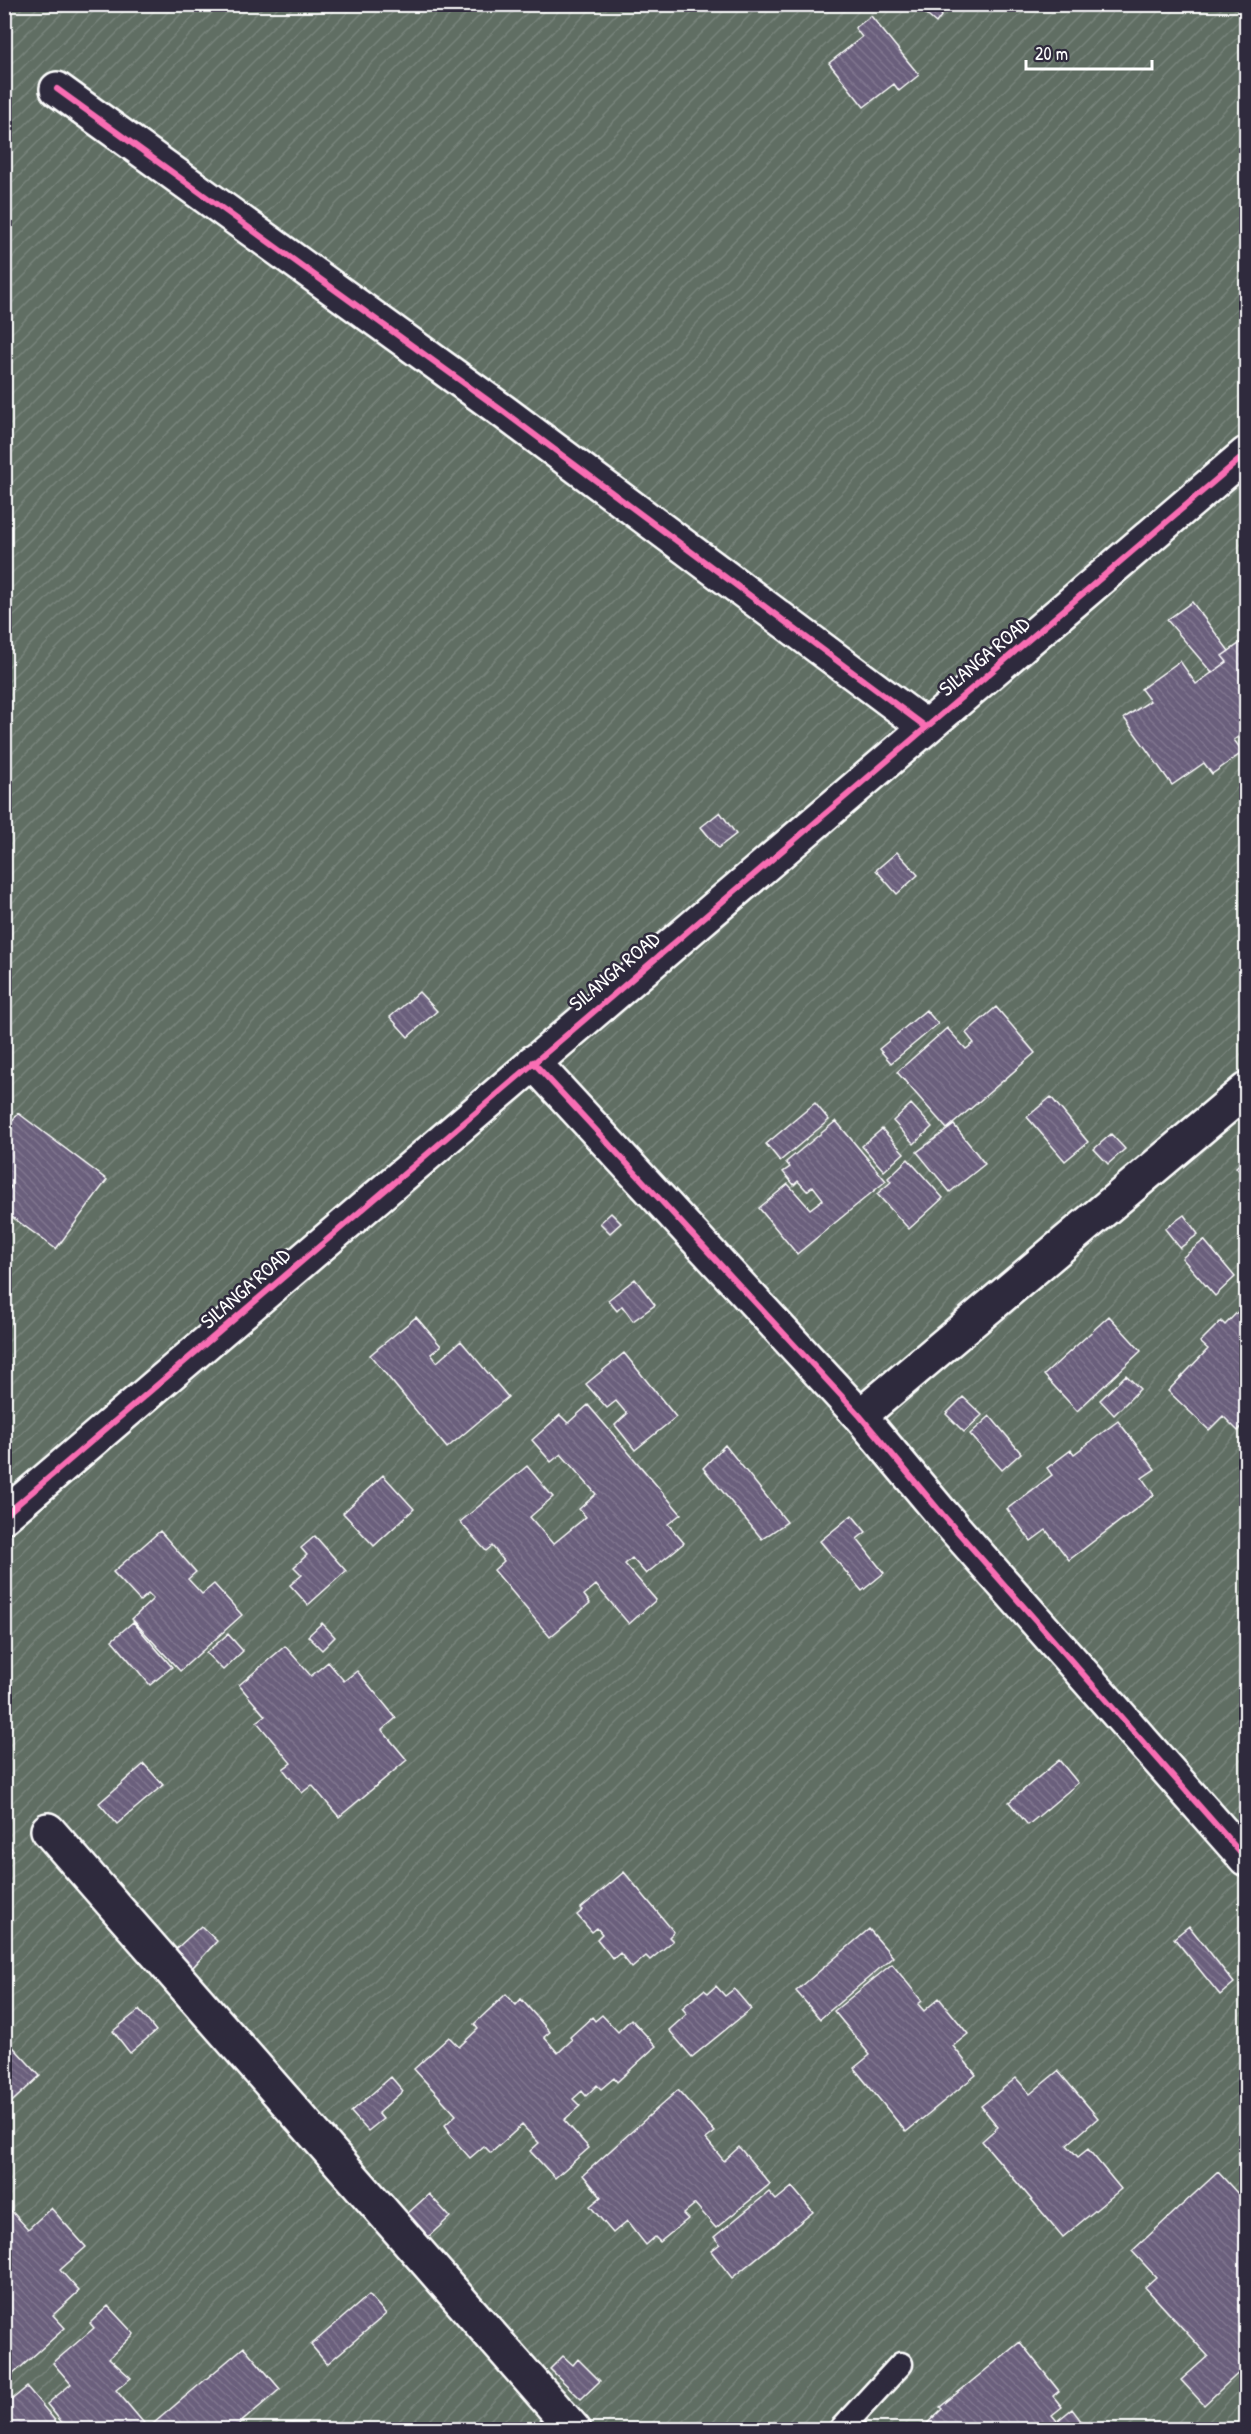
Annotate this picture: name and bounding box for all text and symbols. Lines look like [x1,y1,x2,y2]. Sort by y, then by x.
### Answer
scale bar [1026,33,1152,71]
text: 20 m [1035,41,1068,66]
street label: SILANGA ROAD [932,609,1036,703]
street label: SILANGA ROAD [562,924,666,1018]
street label: SILANGA ROAD [194,1241,296,1335]

